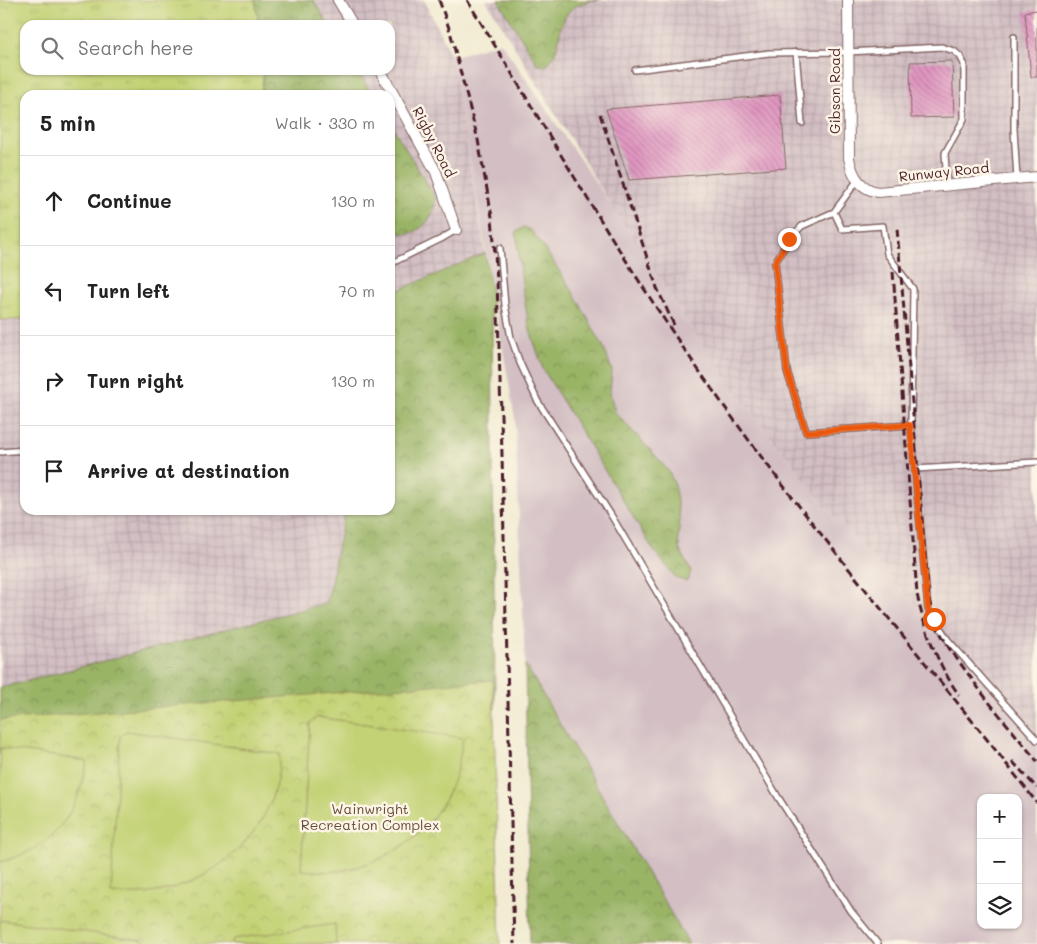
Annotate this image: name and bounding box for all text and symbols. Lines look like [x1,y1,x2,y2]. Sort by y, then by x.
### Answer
search box [20,20,395,75]
icon: search [38,34,66,62]
text: Search here [78,35,194,60]
street label: Gibson Road [825,48,844,134]
street label: Rigby Road [409,103,460,180]
text: 5 min [40,109,96,136]
text: Walk · 330 m [275,112,375,133]
street label: Runway Road [898,157,990,186]
icon: ahead [40,187,68,215]
text: Continue [87,188,172,213]
text: 130 m [331,190,375,211]
route end [778,228,801,251]
icon: left [40,277,68,305]
text: Turn left [87,278,170,303]
text: 70 m [338,280,375,301]
icon: right [40,367,68,395]
text: Turn right [87,368,184,393]
text: 130 m [331,370,375,391]
icon: arrive [40,457,68,485]
text: Arrive at destination [87,458,290,483]
route start [923,608,946,631]
map controls [977,794,1022,929]
button: + [977,794,1022,839]
park label: Wainwright Recreation Complex [301,799,439,834]
button: − [977,839,1022,884]
button: layers [977,884,1022,929]

